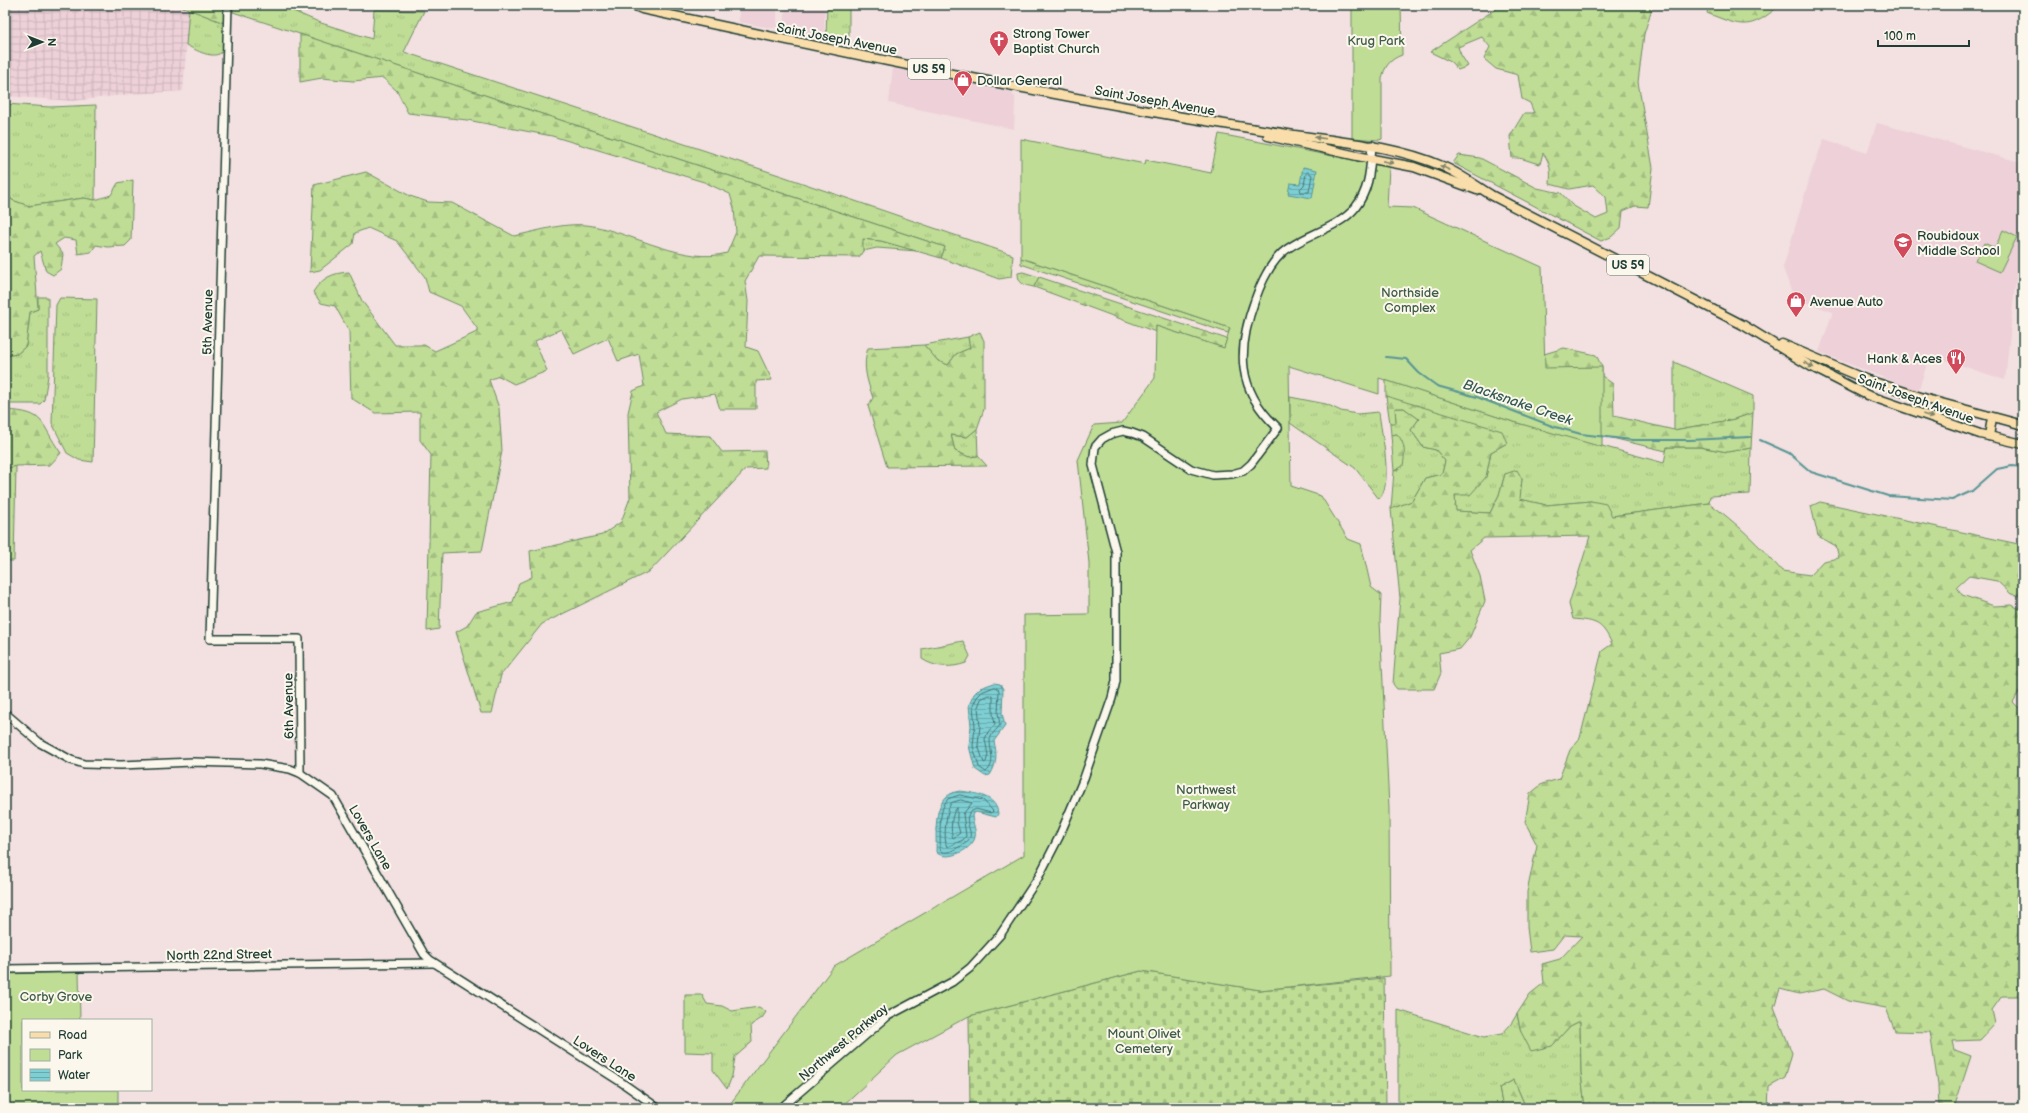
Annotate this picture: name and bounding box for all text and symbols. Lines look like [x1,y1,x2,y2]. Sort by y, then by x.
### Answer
street label: Saint Joseph Avenue [775,19,899,59]
north arrow [22,22,62,62]
scale bar [1878,22,1969,48]
place label: Strong Tower Baptist Church [1013,26,1100,57]
church icon: Strong Tower Baptist Church [988,29,1010,57]
text: 100 m [1884,29,1916,44]
park label: Krug Park [1347,33,1405,49]
text: N [45,38,58,46]
road number: US 59 [908,59,950,79]
shop icon: Dollar General [952,69,974,97]
place label: Dollar General [977,73,1062,89]
street label: Saint Joseph Avenue [1093,82,1217,120]
one-way arrow [1313,135,1326,142]
one-way arrow [1382,159,1394,165]
one-way arrow [1440,165,1451,171]
place label: Roubidoux Middle School [1917,228,2000,259]
school or university icon: Roubidoux Middle School [1892,231,1914,259]
road number: US 59 [1607,255,1649,275]
park label: Northside Complex [1381,285,1439,316]
street label: 5th Avenue [199,289,217,355]
shop icon: Avenue Auto [1785,290,1807,318]
place label: Avenue Auto [1810,294,1883,310]
restaurant icon: Hank & Aces [1945,347,1967,375]
place label: Hank & Aces [1867,351,1943,367]
one-way arrow [1803,362,1815,369]
street label: Saint Joseph Avenue [1855,371,1976,427]
water label: Blacksnake Creek [1461,376,1576,429]
one-way arrow [1923,413,1935,419]
street label: 6th Avenue [280,672,298,739]
park label: Northwest Parkway [1176,782,1236,813]
street label: Lovers Lane [345,802,395,873]
street label: North 22nd Street [166,946,272,964]
park label: Corby Grove [20,989,92,1005]
street label: Northwest Parkway [796,1001,892,1085]
legend [22,1019,152,1091]
park label: Mount Olivet Cemetery [1107,1026,1181,1057]
text: Road [58,1028,87,1043]
street label: Lovers Lane [570,1032,639,1085]
text: Park [58,1048,82,1063]
text: Water [58,1068,90,1083]

